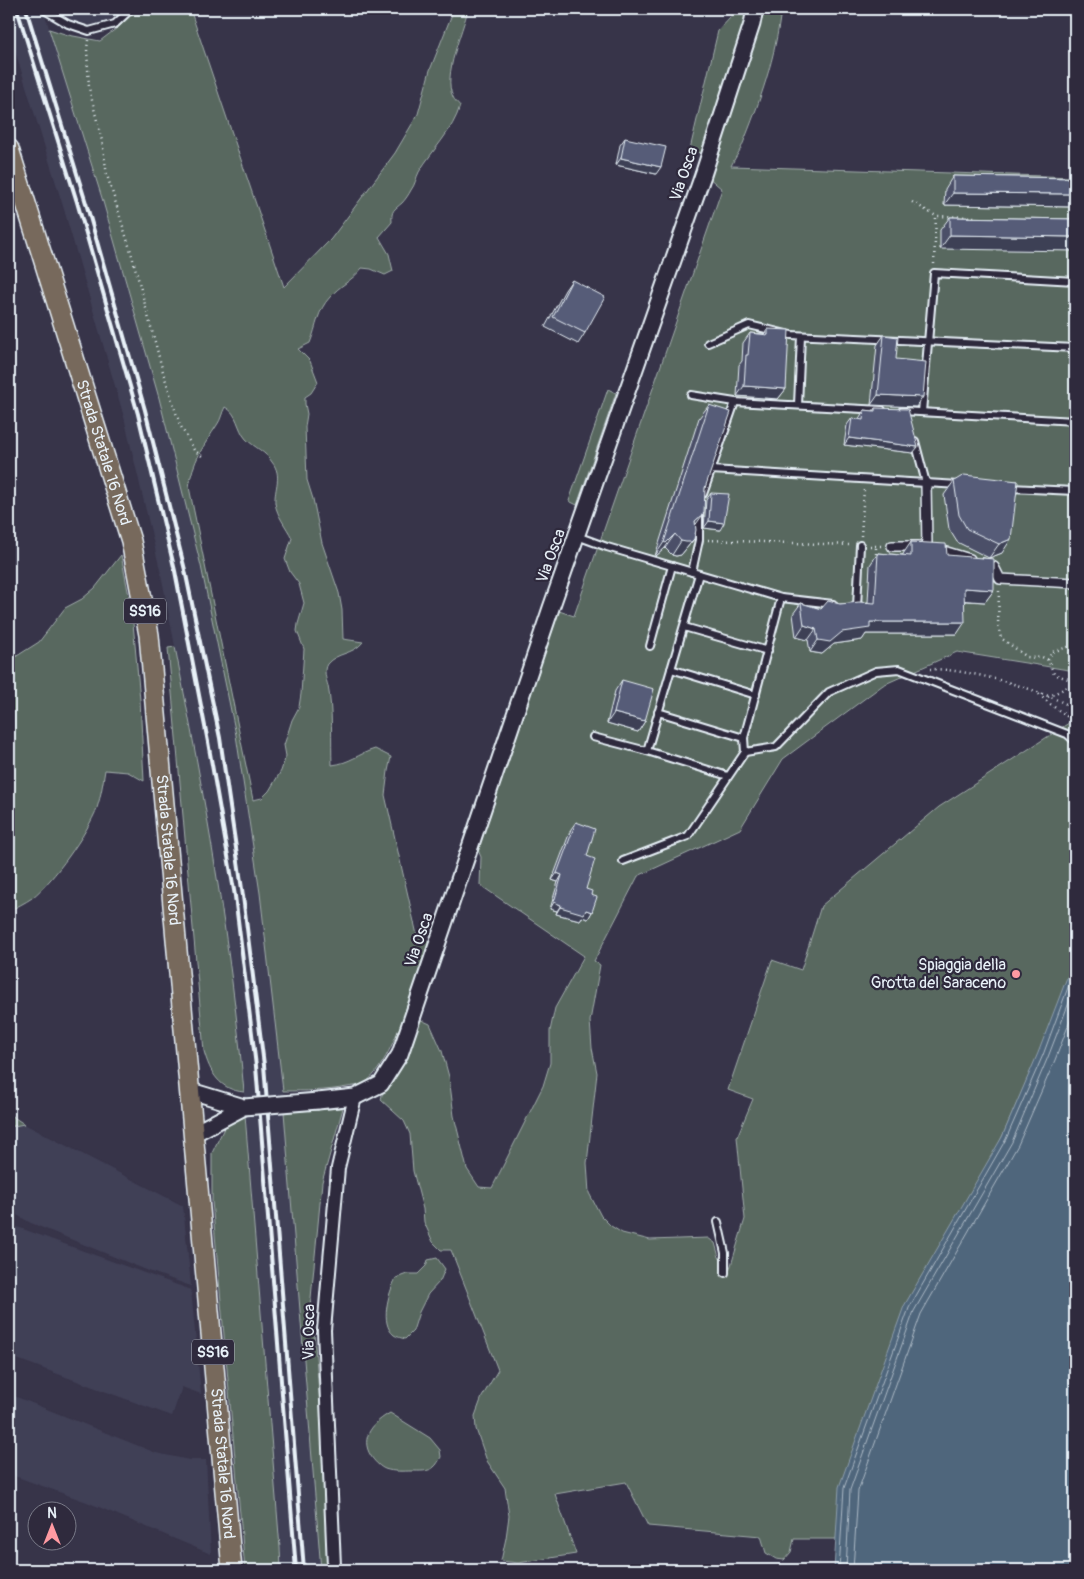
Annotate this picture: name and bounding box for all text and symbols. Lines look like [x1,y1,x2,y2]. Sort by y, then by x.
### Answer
street label: Via Osca [665,144,703,204]
street label: Strada Statale 16 Nord [71,377,136,528]
street label: Via Osca [532,526,570,586]
road number: SS16 [124,598,166,624]
street label: Strada Statale 16 Nord [151,774,185,926]
street label: Via Osca [400,910,438,970]
place label: Spiaggia della Grotta del Saraceno [871,955,1006,993]
marker: Spiaggia della Grotta del Saraceno [1010,968,1022,980]
street label: Via Osca [299,1304,319,1360]
road number: SS16 [192,1340,234,1364]
street label: Strada Statale 16 Nord [206,1387,239,1540]
north arrow [28,1502,78,1552]
text: N [47,1505,57,1522]

